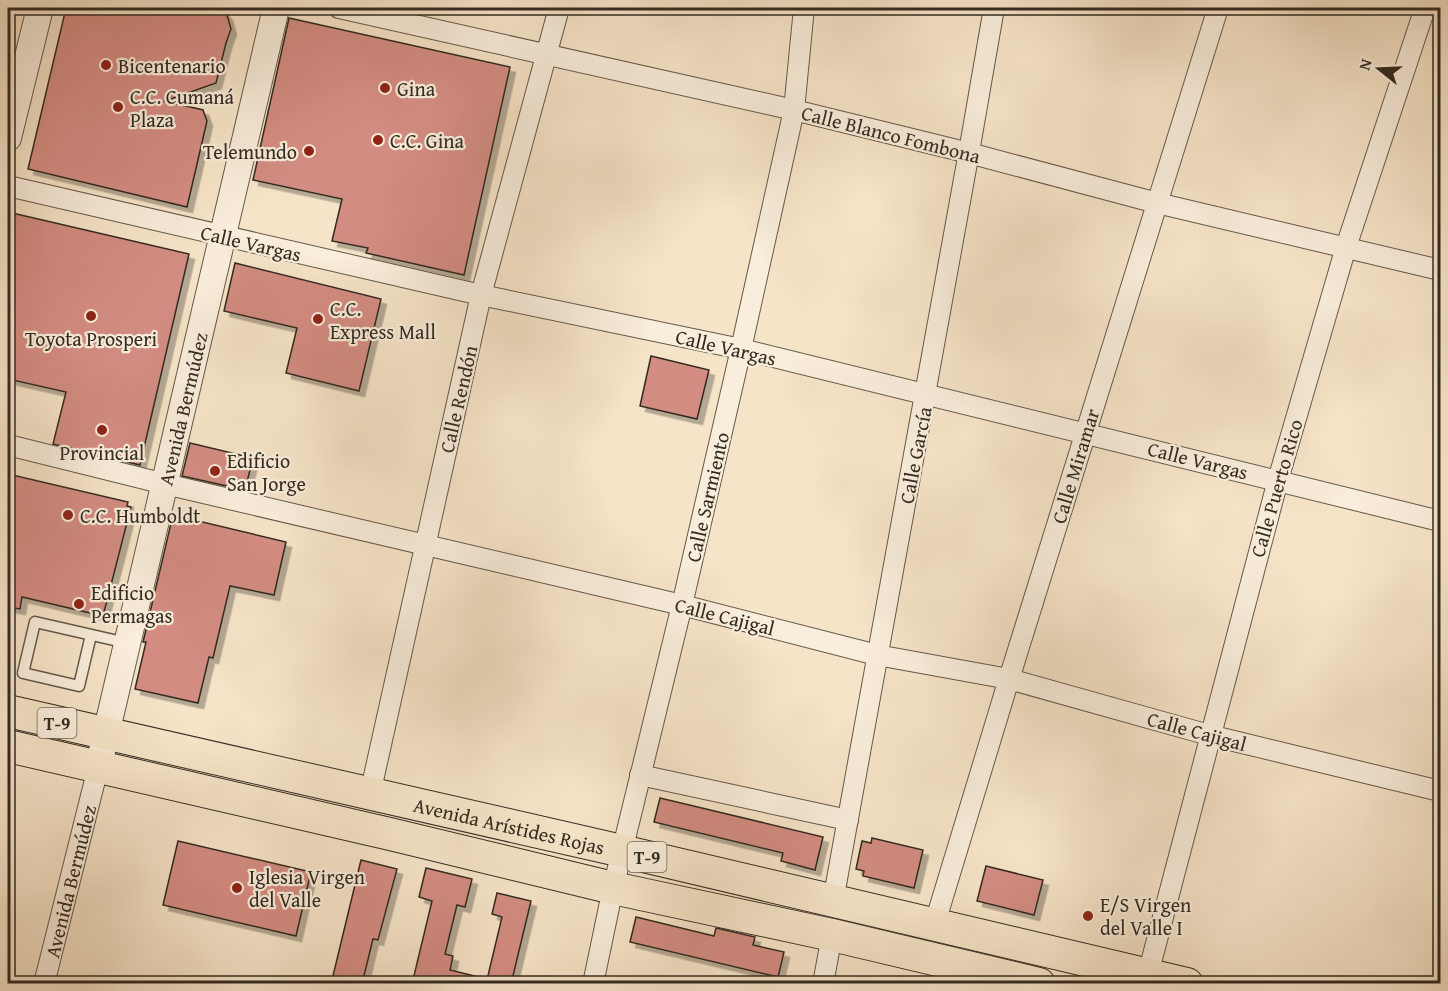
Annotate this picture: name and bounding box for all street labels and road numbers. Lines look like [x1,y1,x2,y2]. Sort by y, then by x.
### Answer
street label: Calle Blanco Fombona [799,98,984,170]
street label: Calle Vargas [198,217,304,269]
street label: Calle Vargas [673,321,779,373]
street label: Avenida Bermúdez [150,329,214,488]
street label: Calle Rendón [432,342,484,456]
street label: Calle García [891,403,939,506]
street label: Calle Miramar [1044,405,1106,527]
street label: Calle Puerto Rico [1242,416,1310,560]
street label: Calle Sarmiento [678,429,736,565]
street label: Calle Vargas [1145,434,1251,486]
street label: Calle Cajigal [672,590,778,642]
street label: Calle Cajigal [1144,704,1250,758]
road number: T-9 [38,708,76,738]
street label: Avenida Arístides Rojas [411,789,607,861]
street label: Avenida Bermúdez [37,802,103,961]
road number: T-9 [628,842,666,872]

